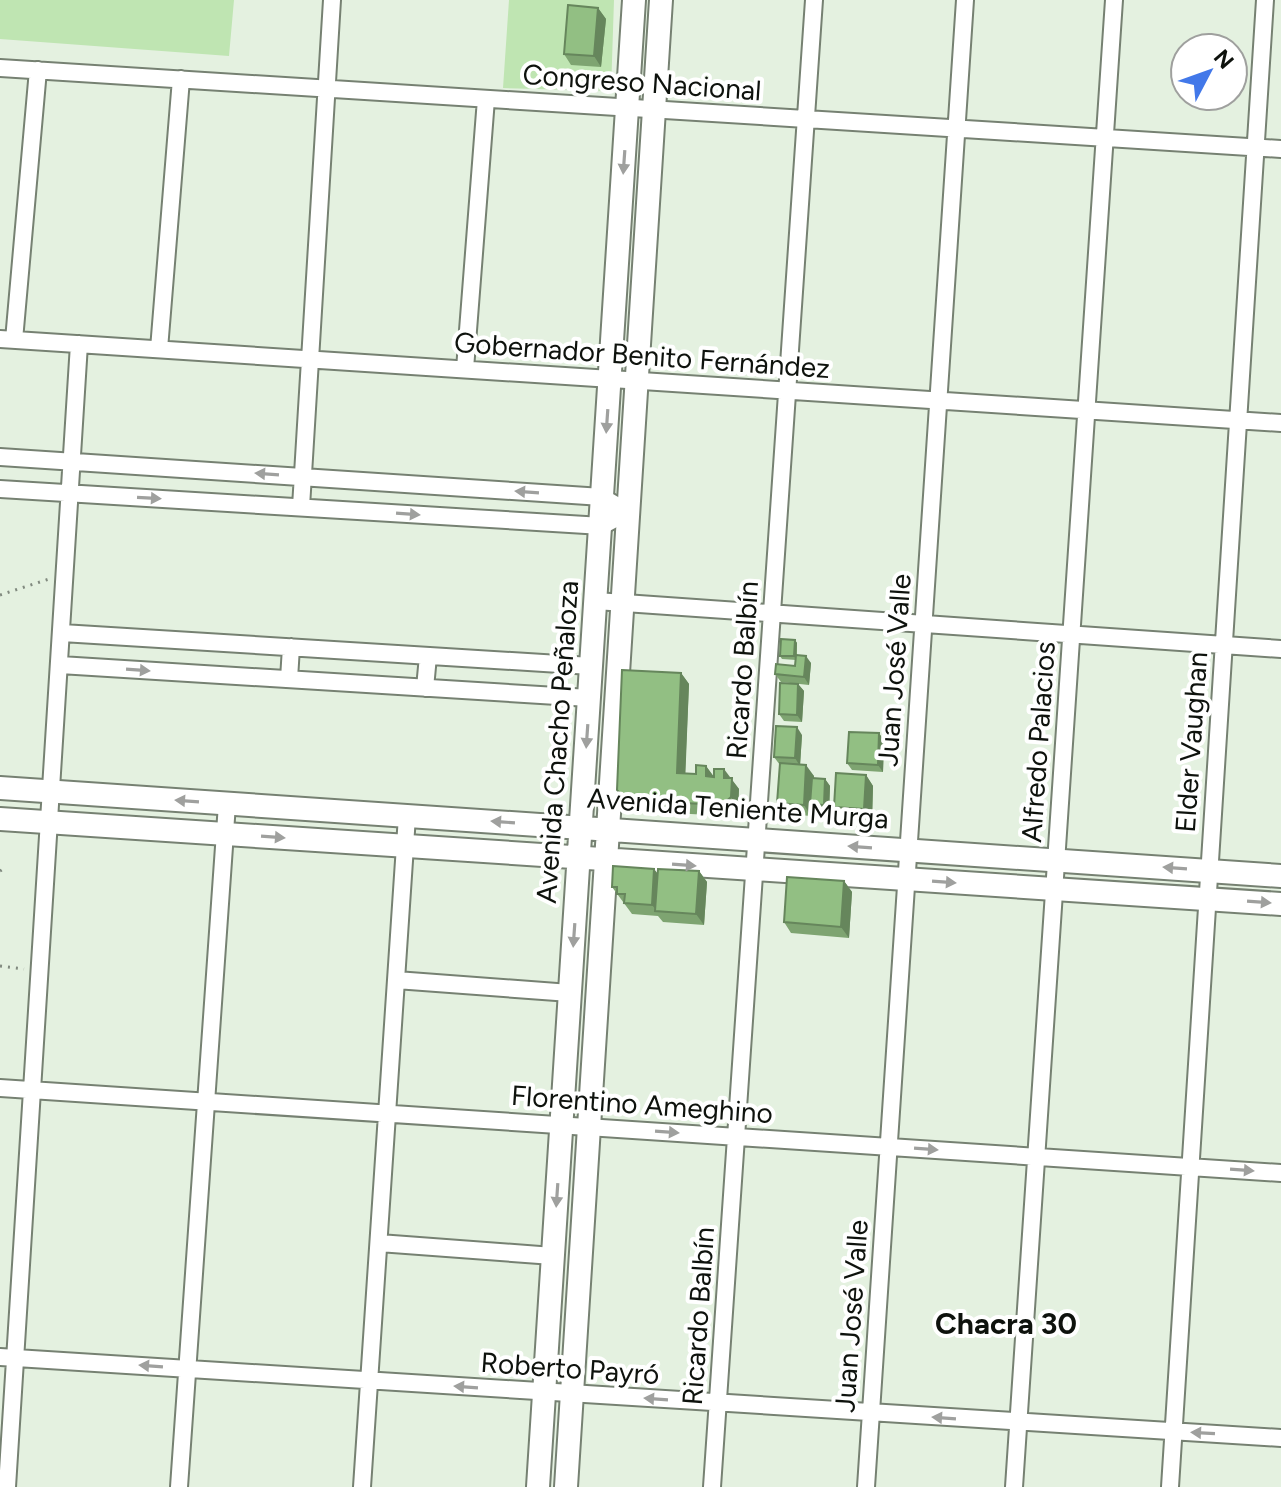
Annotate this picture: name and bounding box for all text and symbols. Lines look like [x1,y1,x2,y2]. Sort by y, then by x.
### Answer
north arrow [1169,32,1249,112]
text: N [1208,44,1239,74]
street label: Congreso Nacional [521,57,763,107]
one-way arrow [617,150,630,175]
street label: Gobernador Benito Fernández [453,325,831,385]
one-way arrow [600,409,613,434]
one-way arrow [254,467,279,480]
one-way arrow [514,485,539,498]
one-way arrow [137,492,162,505]
one-way arrow [396,508,421,521]
street label: Juan José Valle [870,573,918,767]
street label: Avenida Chacho Peñaloza [529,579,585,905]
street label: Ricardo Balbín [719,580,765,760]
street label: Alfredo Palacios [1014,640,1062,844]
street label: Elder Vaughan [1168,651,1214,833]
one-way arrow [126,663,151,676]
one-way arrow [580,724,593,749]
street label: Avenida Teniente Murga [586,781,890,835]
one-way arrow [174,794,199,807]
one-way arrow [490,815,515,828]
one-way arrow [261,831,286,844]
one-way arrow [847,840,872,853]
one-way arrow [672,859,697,872]
one-way arrow [1162,861,1187,874]
one-way arrow [932,876,957,889]
one-way arrow [1247,896,1272,909]
one-way arrow [567,923,580,948]
street label: Florentino Ameghino [510,1078,774,1130]
one-way arrow [655,1126,680,1139]
one-way arrow [914,1143,939,1156]
one-way arrow [1230,1164,1255,1177]
one-way arrow [550,1183,563,1208]
street label: Juan José Valle [827,1219,875,1413]
street label: Ricardo Balbín [675,1226,721,1406]
district label: Chacra 30 [935,1305,1077,1342]
street label: Roberto Payró [480,1345,660,1391]
one-way arrow [138,1359,163,1372]
one-way arrow [453,1380,478,1393]
one-way arrow [643,1392,668,1405]
one-way arrow [931,1411,956,1424]
one-way arrow [1190,1426,1215,1439]

